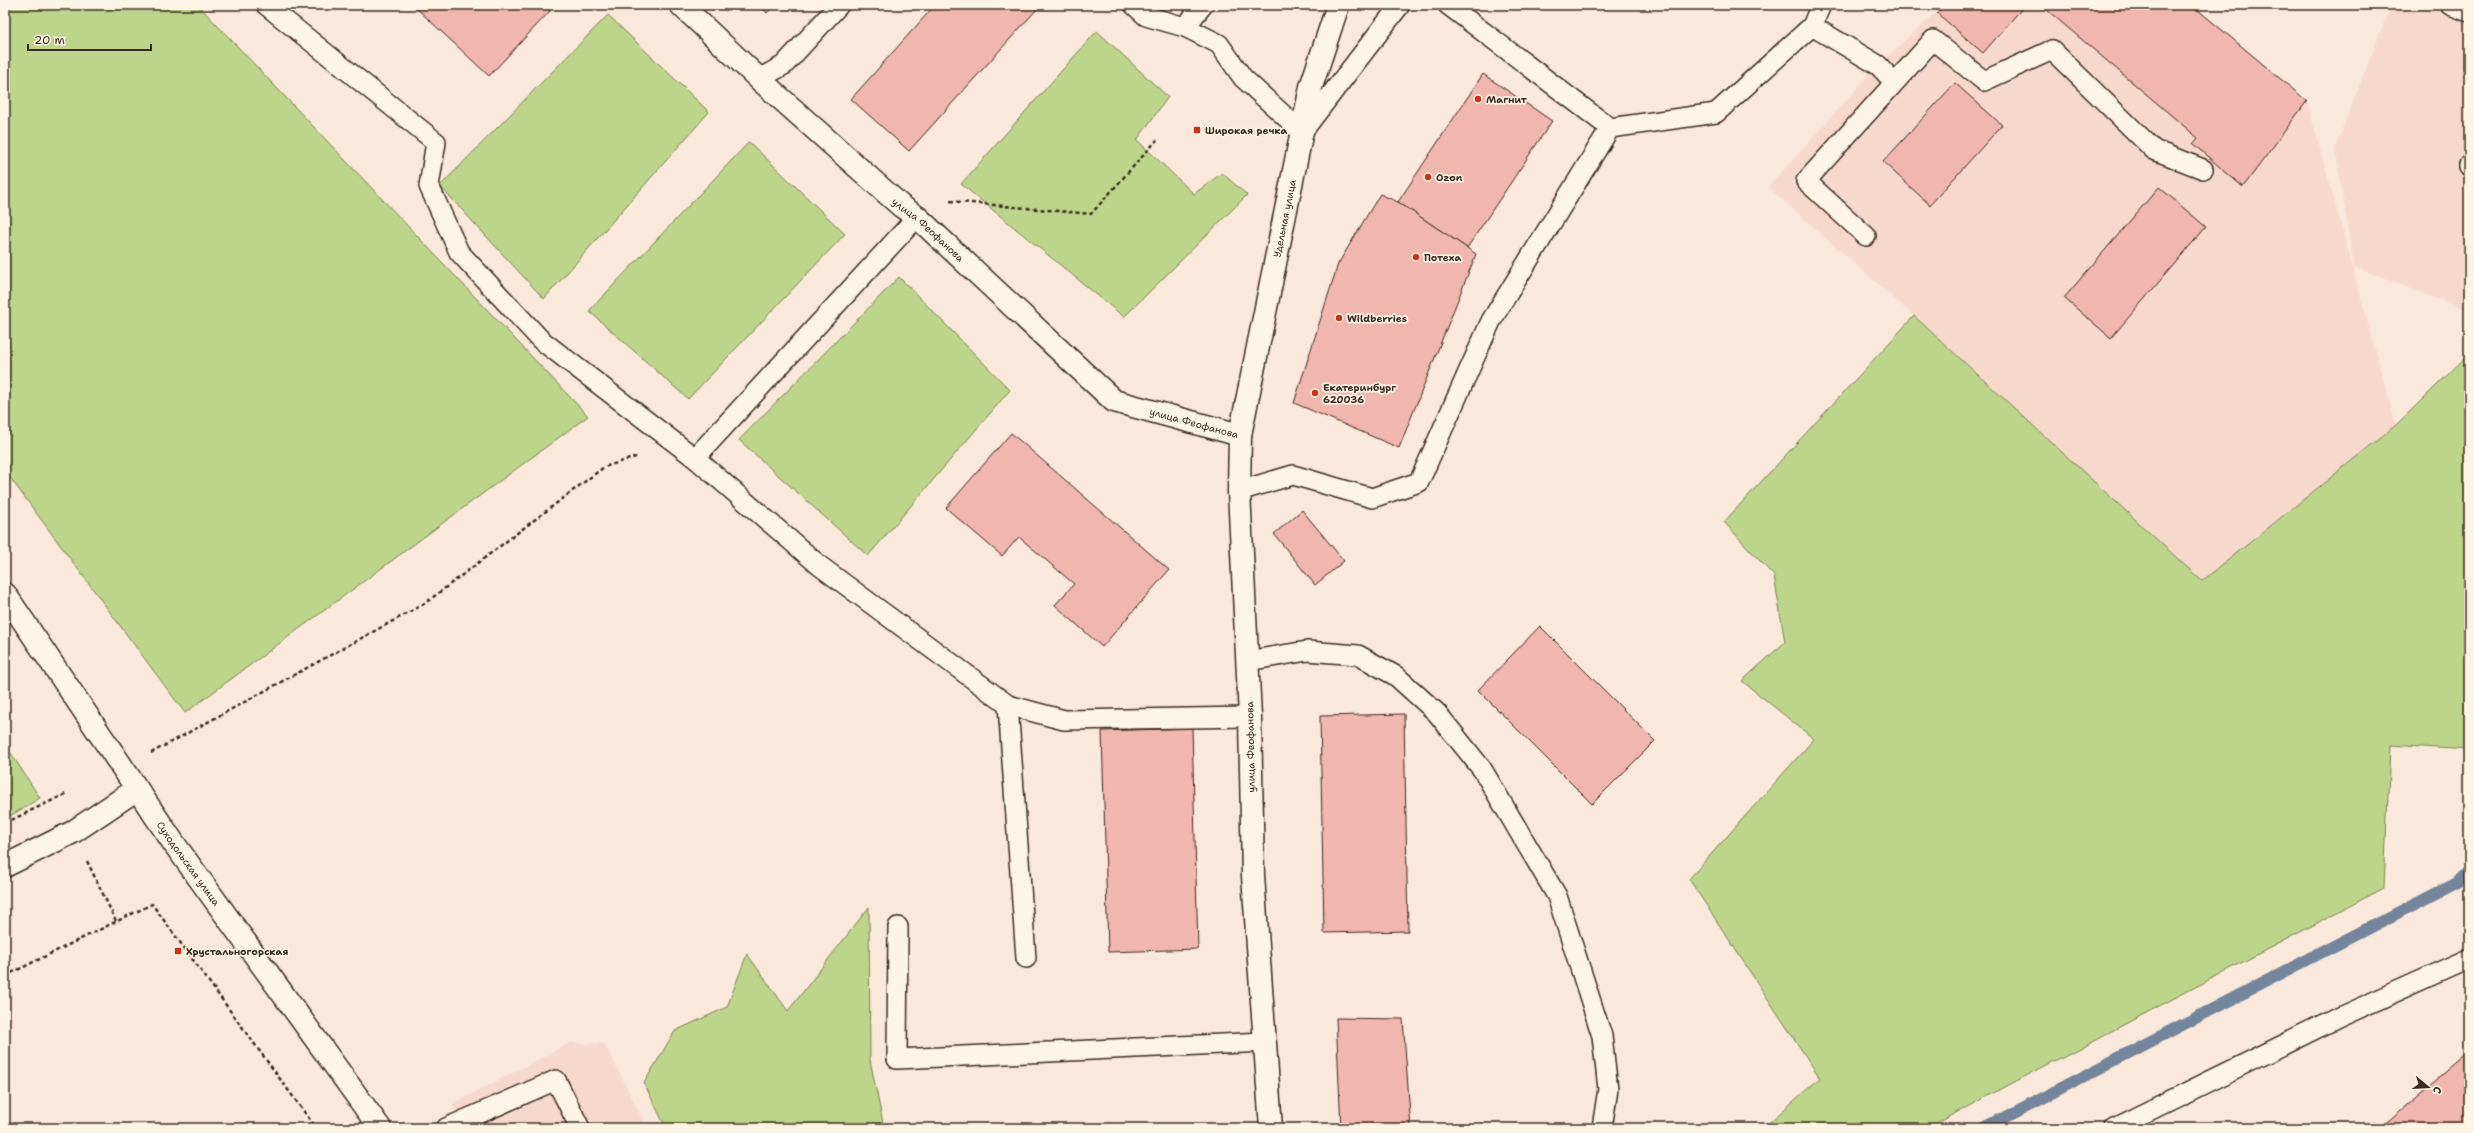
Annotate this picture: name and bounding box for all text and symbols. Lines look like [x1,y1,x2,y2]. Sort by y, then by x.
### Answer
scale bar [28,26,151,52]
text: 20 m [34,32,65,48]
place label: Магнит [1486,93,1527,106]
marker: Магнит [1473,94,1483,104]
place label: Широкая речка [1205,124,1288,137]
marker: Широкая речка [1192,125,1202,135]
place label: Ozon [1436,171,1463,184]
marker: Ozon [1423,172,1433,182]
street label: Удельная улица [1270,178,1299,259]
street label: улица Феофанова [889,195,967,265]
place label: Потеха [1424,251,1461,264]
marker: Потеха [1411,252,1421,262]
place label: Wildberries [1347,312,1407,325]
marker: Wildberries [1334,313,1344,323]
place label: Екатеринбург 620036 [1323,381,1397,406]
marker: Екатеринбург 620036 [1310,388,1320,398]
street label: улица Феофанова [1148,405,1241,442]
street label: улица Феофанова [1243,700,1258,793]
street label: Суходольская улица [154,819,223,909]
place label: Хрустальногорская [186,945,288,958]
marker: Хрустальногорская [173,946,183,956]
north arrow [2408,1067,2448,1107]
text: С [2429,1084,2445,1096]

